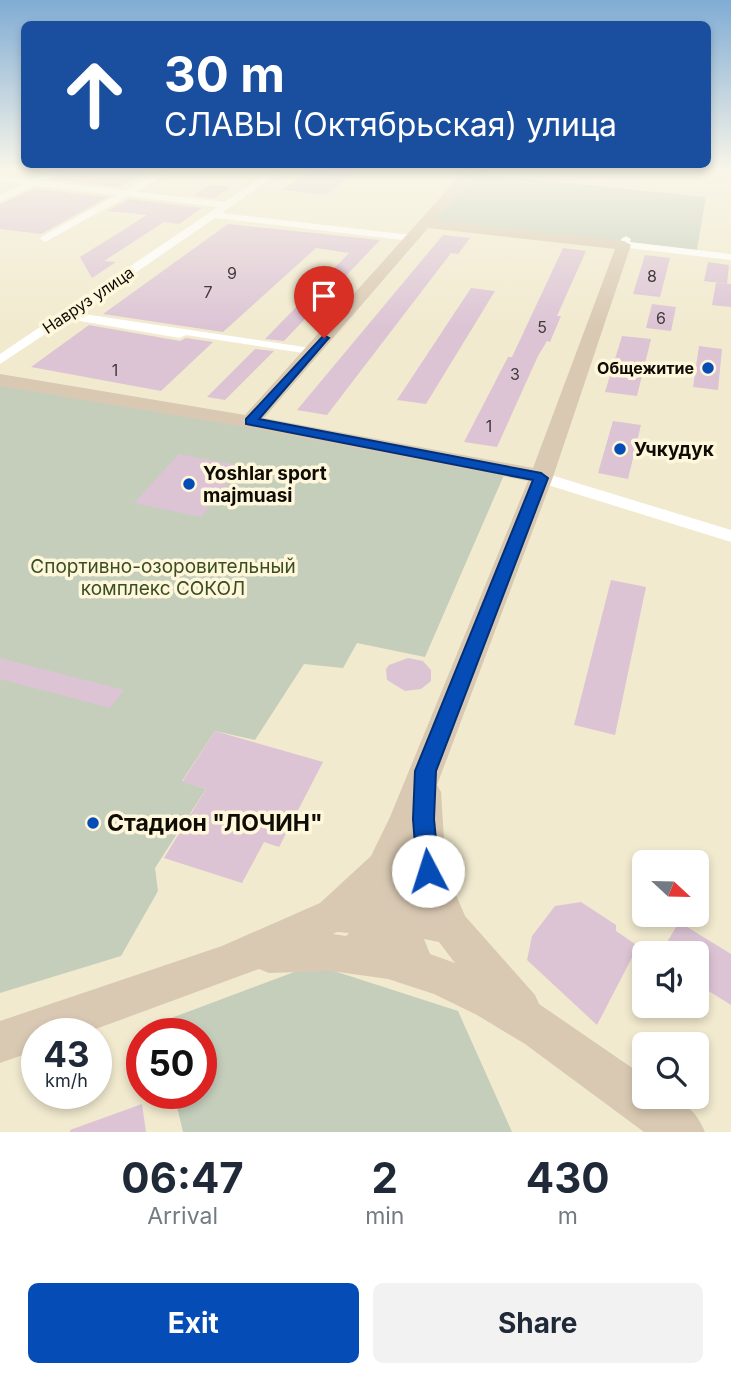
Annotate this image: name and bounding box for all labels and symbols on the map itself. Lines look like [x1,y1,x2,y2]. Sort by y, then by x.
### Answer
street label: Навруз улица [38,262,138,338]
house number: 9 [227,263,237,283]
pin [294,266,354,338]
house number: 8 [647,266,657,286]
house number: 7 [203,282,213,302]
house number: 6 [656,308,666,328]
house number: 5 [537,317,547,337]
place label: Общежитие [597,358,694,378]
house number: 1 [112,360,118,380]
marker: Общежитие [700,360,716,376]
house number: 3 [510,364,520,384]
house number: 1 [486,416,492,436]
place label: Учкудук [634,438,714,461]
marker: Учкудук [612,441,628,457]
place label: Yoshlar sport majmuasi [203,462,327,507]
marker: Yoshlar sport majmuasi [181,476,197,492]
park label: Спортивно-озоровительный комплекс СОКОЛ [30,555,296,600]
place label: Стадион "ЛОЧИН" [107,809,323,837]
marker: Стадион "ЛОЧИН" [85,815,101,831]
position arrow [391,834,465,908]
north arrow [632,850,709,928]
speed limit sign: 50 [126,1018,217,1109]

